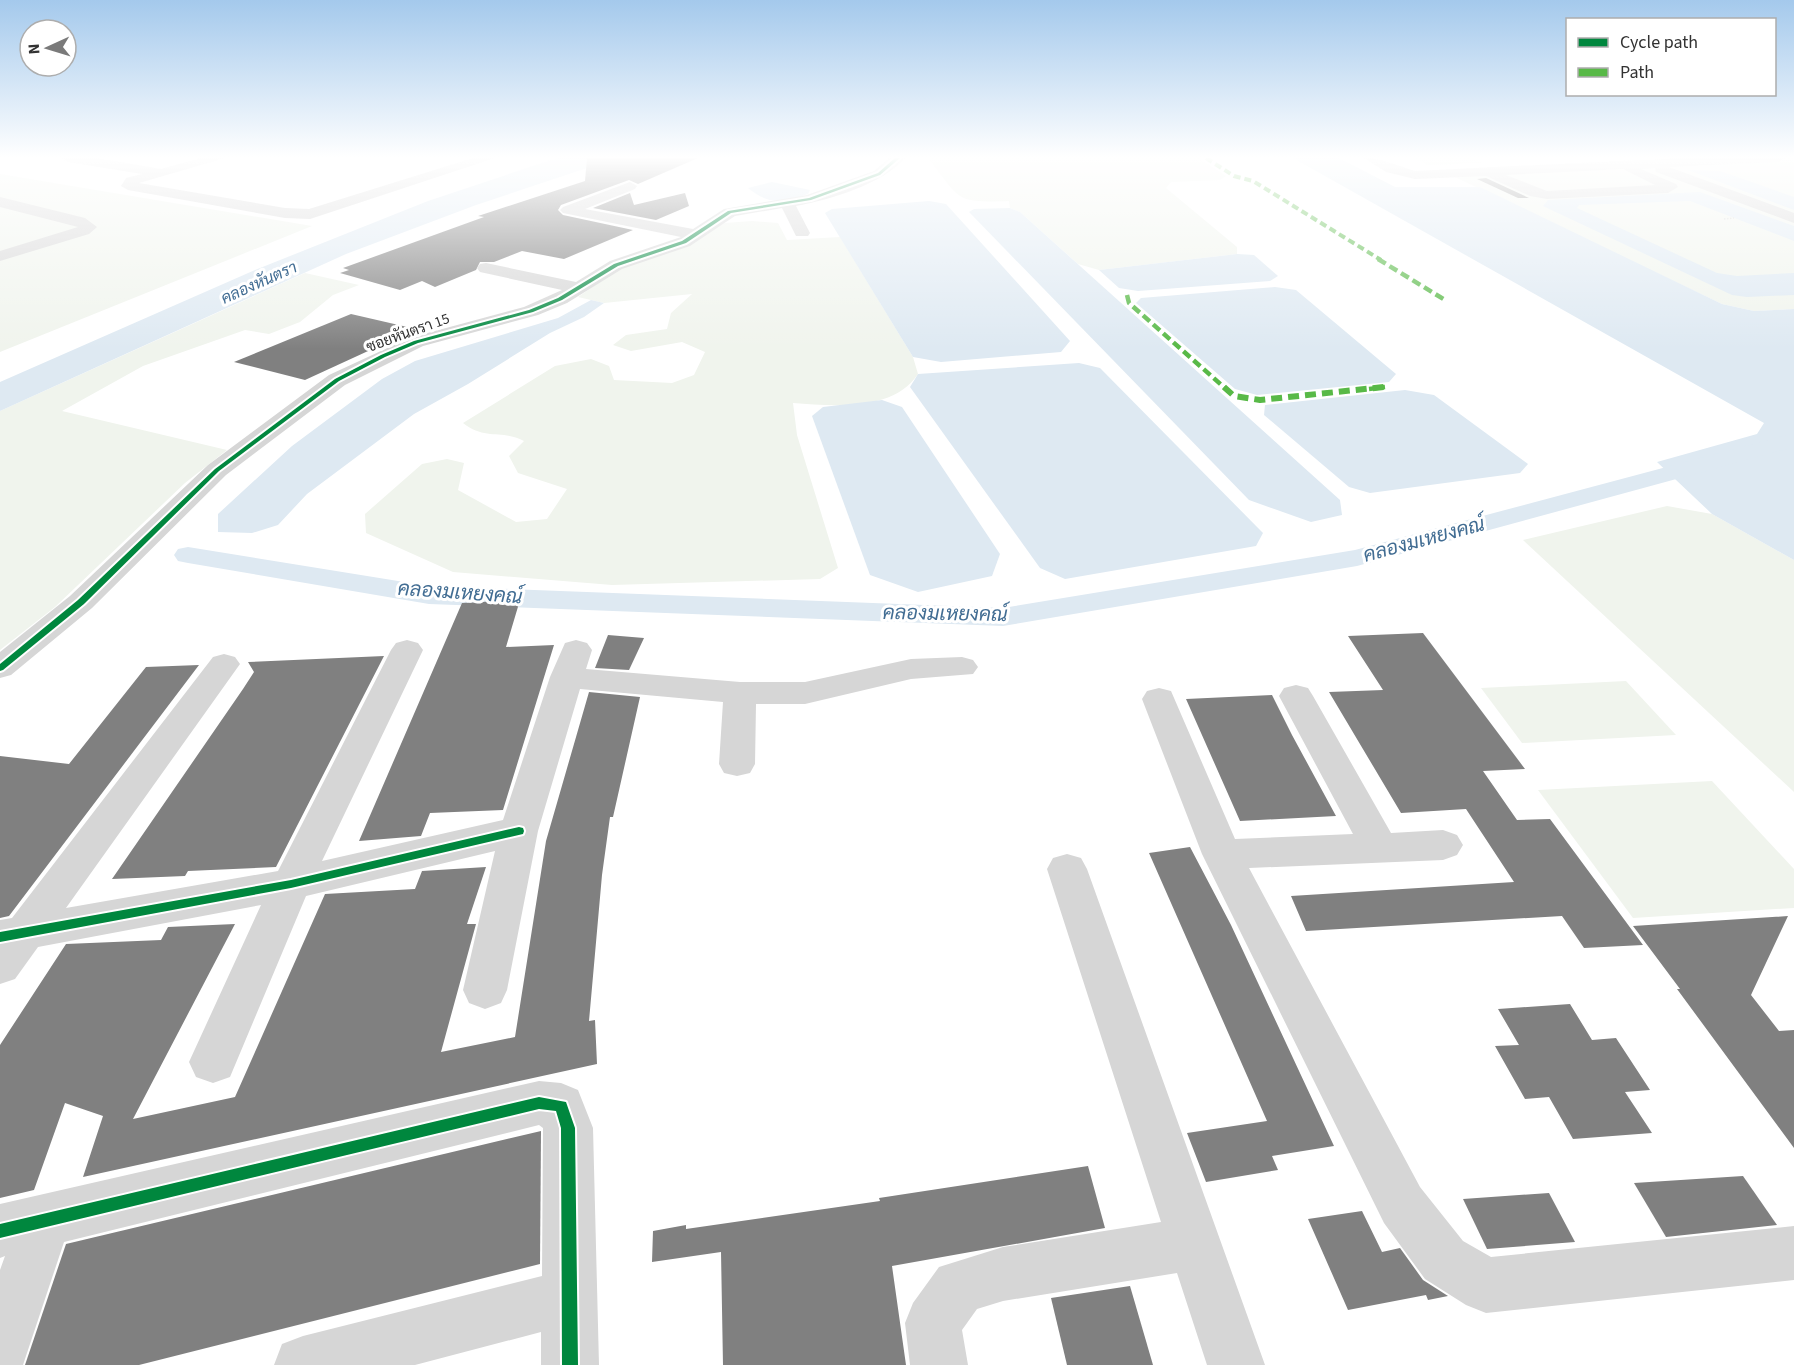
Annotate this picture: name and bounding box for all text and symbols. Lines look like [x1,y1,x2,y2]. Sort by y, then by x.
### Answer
north arrow [18,18,78,78]
legend [1566,18,1776,96]
text: Cycle path [1620,30,1698,55]
text: N [23,43,45,55]
text: Path [1620,60,1654,85]
water label: คลองหันตรา [217,256,301,310]
street label: ซอยหันตรา 15 [363,308,453,358]
water label: คลองมเหยงคณ์ [1360,509,1491,570]
water label: คลองมเหยงคณ์ [397,574,526,612]
water label: คลองมเหยงคณ์ [882,598,1011,629]

